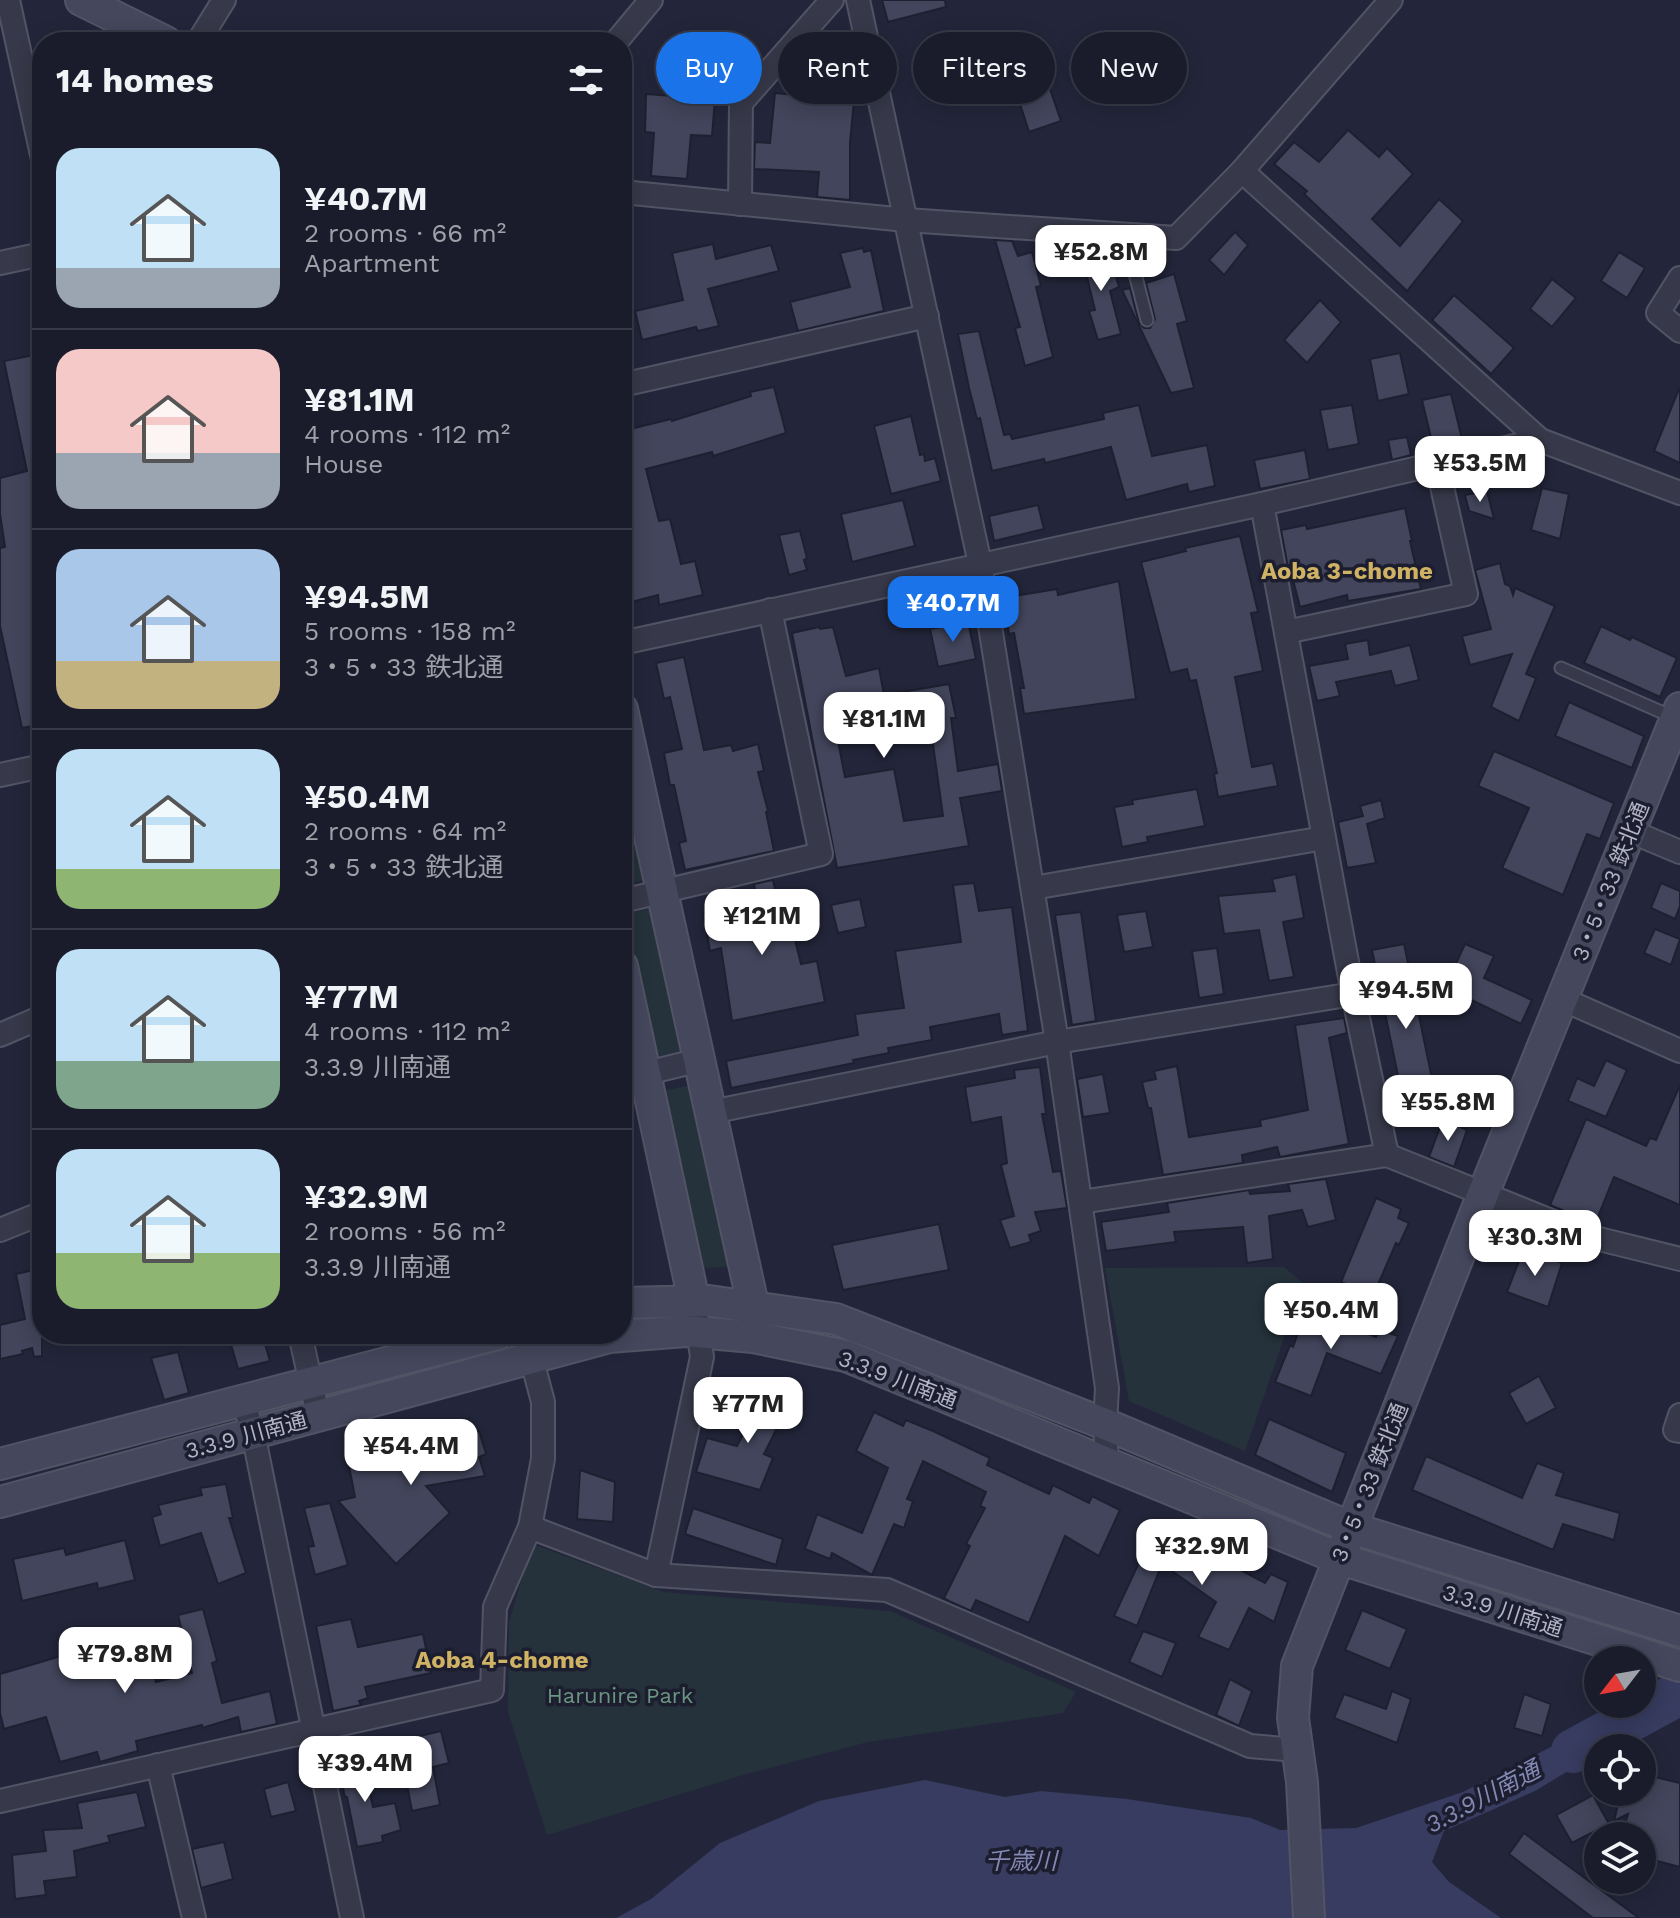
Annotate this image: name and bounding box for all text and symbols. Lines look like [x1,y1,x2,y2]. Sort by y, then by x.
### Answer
chip: Buy [656,32,762,104]
chip: Rent [778,32,897,104]
chip: Filters [913,32,1055,104]
chip: New [1071,32,1187,104]
icon: filters [564,58,608,102]
text: 14 homes [56,60,214,100]
text: ¥40.7M [304,178,428,218]
icon: home [120,180,216,276]
text: 2 rooms · 66 m² [304,218,506,248]
pin: ¥52.8M [1036,225,1166,293]
text: ¥52.8M [1053,236,1149,266]
text: Apartment [304,248,440,278]
text: ¥81.1M [304,379,415,419]
icon: home [120,381,216,477]
text: 4 rooms · 112 m² [304,419,510,449]
pin: ¥53.5M [1415,436,1545,504]
text: ¥53.5M [1433,447,1527,477]
text: House [304,449,383,479]
district label: Aoba 3-chome [1261,557,1433,585]
text: ¥94.5M [304,576,430,616]
pin: ¥40.7M [888,576,1018,644]
icon: home [120,581,216,677]
text: ¥40.7M [906,587,1000,617]
text: 5 rooms · 158 m² [304,616,515,646]
text: 3・5・33 鉄北通 [304,652,503,682]
pin: ¥81.1M [819,692,949,760]
text: ¥81.1M [842,703,926,733]
text: ¥50.4M [304,776,431,816]
icon: home [120,781,216,877]
street label: 3・5・33 鉄北通 [1567,798,1654,964]
text: 2 rooms · 64 m² [304,816,506,846]
text: 3・5・33 鉄北通 [304,852,503,882]
pin: ¥121M [706,889,818,957]
text: ¥121M [723,900,801,930]
pin: ¥94.5M [1341,963,1471,1031]
text: ¥94.5M [1358,974,1454,1004]
text: ¥77M [304,976,399,1016]
icon: home [120,981,216,1077]
text: 4 rooms · 112 m² [304,1016,510,1046]
text: 3.3.9 川南通 [304,1052,451,1082]
pin: ¥55.8M [1383,1075,1513,1143]
text: ¥55.8M [1400,1086,1496,1116]
text: ¥32.9M [304,1176,429,1216]
icon: home [120,1181,216,1277]
pin: ¥30.3M [1470,1210,1600,1278]
text: 2 rooms · 56 m² [304,1216,506,1246]
text: ¥30.3M [1487,1221,1583,1251]
text: 3.3.9 川南通 [304,1252,451,1282]
pin: ¥50.4M [1266,1283,1396,1351]
text: ¥50.4M [1283,1294,1379,1324]
street label: 3.3.9 川南通 [835,1345,960,1413]
pin: ¥77M [701,1377,795,1445]
text: ¥77M [712,1388,784,1418]
street label: 3・5・33 鉄北通 [1326,1399,1413,1565]
street label: 3.3.9 川南通 [183,1407,309,1464]
pin: ¥54.4M [346,1419,476,1487]
text: ¥54.4M [362,1430,460,1460]
pin: ¥32.9M [1137,1519,1267,1587]
text: ¥32.9M [1154,1530,1250,1560]
street label: 3.3.9 川南通 [1440,1579,1566,1642]
pin: ¥79.8M [60,1627,190,1695]
text: ¥79.8M [77,1638,173,1668]
district label: Aoba 4-chome [415,1646,589,1674]
north arrow [1584,1646,1656,1718]
map controls [1584,1646,1656,1894]
park label: Harunire Park [547,1683,693,1708]
button: locate [1584,1734,1656,1806]
pin: ¥39.4M [300,1736,430,1804]
text: ¥39.4M [317,1747,413,1777]
water label: 3.3.9川南通 [1421,1754,1547,1839]
button: layers [1584,1822,1656,1894]
water label: 千歳川 [985,1847,1060,1875]

